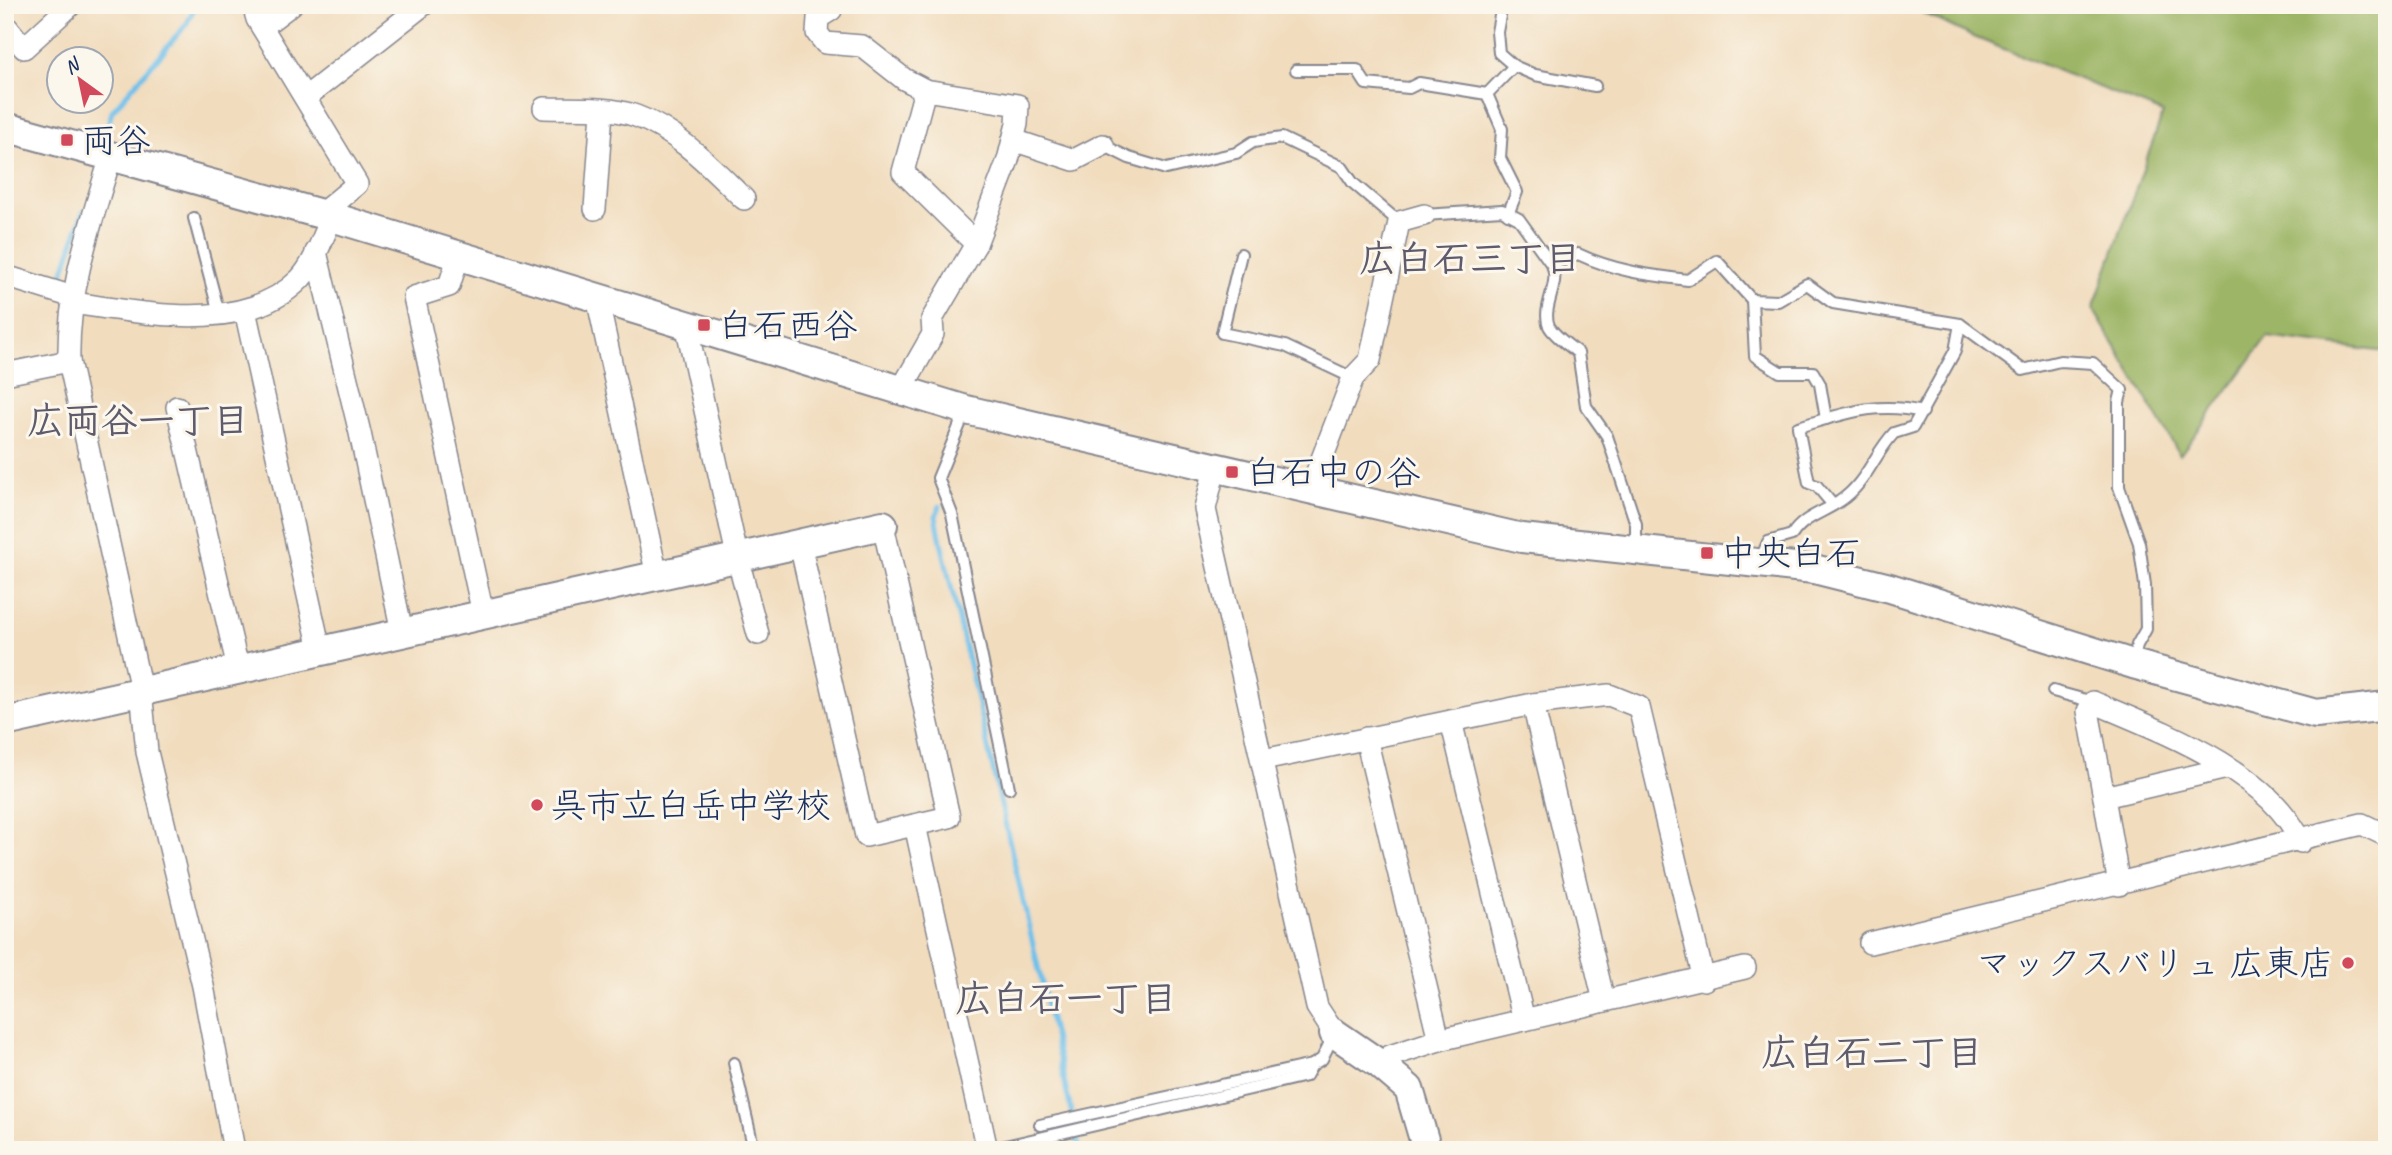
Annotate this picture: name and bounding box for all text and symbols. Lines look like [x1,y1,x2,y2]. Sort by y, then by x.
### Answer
north arrow [46,46,116,116]
text: N [60,52,85,80]
place label: 両谷 [81,118,151,163]
marker: 両谷 [59,132,75,148]
district label: 広白石三丁目 [1359,235,1581,282]
place label: 白石西谷 [718,303,858,348]
marker: 白石西谷 [696,317,712,333]
district label: 広両谷一丁目 [27,397,249,444]
place label: 白石中の谷 [1246,450,1421,495]
marker: 白石中の谷 [1224,464,1240,480]
place label: 中央白石 [1721,531,1861,576]
marker: 中央白石 [1699,545,1715,561]
place label: 呉市立白岳中学校 [551,783,831,828]
marker: 呉市立白岳中学校 [529,797,545,813]
place label: マックスバリュ 広東店 [1976,941,2334,986]
marker: マックスバリュ 広東店 [2340,955,2356,971]
district label: 広白石一丁目 [955,975,1177,1022]
district label: 広白石二丁目 [1761,1029,1983,1076]

